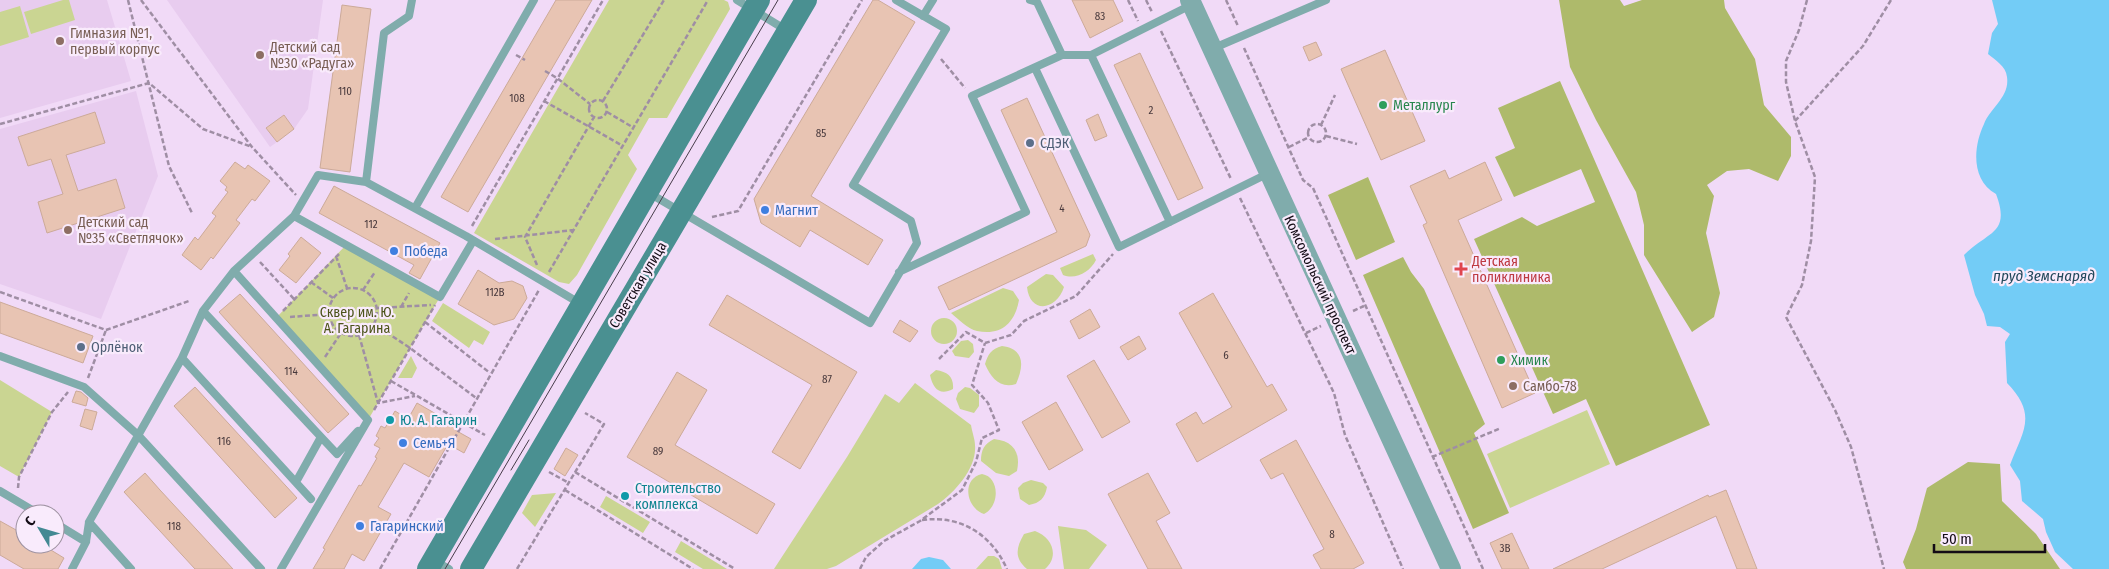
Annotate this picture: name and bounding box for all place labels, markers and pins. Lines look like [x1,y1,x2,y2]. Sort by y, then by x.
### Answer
place label: Гимназия №1, первый корпус [70,25,160,58]
marker: Гимназия №1, первый корпус [54,35,66,47]
place label: Детский сад №30 «Радуга» [269,39,355,72]
marker: Детский сад №30 «Радуга» [254,49,266,61]
place label: Металлург [1393,97,1456,114]
marker: Металлург [1377,99,1389,111]
place label: СДЭК [1040,135,1070,152]
marker: СДЭК [1024,137,1036,149]
place label: Магнит [775,202,818,219]
marker: Магнит [759,204,771,216]
place label: Детский сад №35 «Светлячок» [77,214,184,247]
marker: Детский сад №35 «Светлячок» [62,224,74,236]
place label: Победа [404,243,448,260]
marker: Победа [388,245,400,257]
place label: Детская поликлиника [1471,253,1551,286]
marker: Детская поликлиника [1454,262,1468,276]
place label: Орлёнок [91,339,143,356]
marker: Орлёнок [75,341,87,353]
place label: Химик [1511,352,1548,369]
marker: Химик [1495,354,1507,366]
place label: Самбо-78 [1523,378,1577,395]
marker: Самбо-78 [1507,380,1519,392]
place label: Ю. А. Гагарин [400,412,477,429]
marker: Ю. А. Гагарин [384,414,396,426]
place label: Семь+Я [413,435,455,452]
marker: Семь+Я [397,437,409,449]
place label: Строительство комплекса [635,480,721,513]
marker: Строительство комплекса [619,490,631,502]
place label: Гагаринский [370,518,444,535]
marker: Гагаринский [354,520,366,532]

